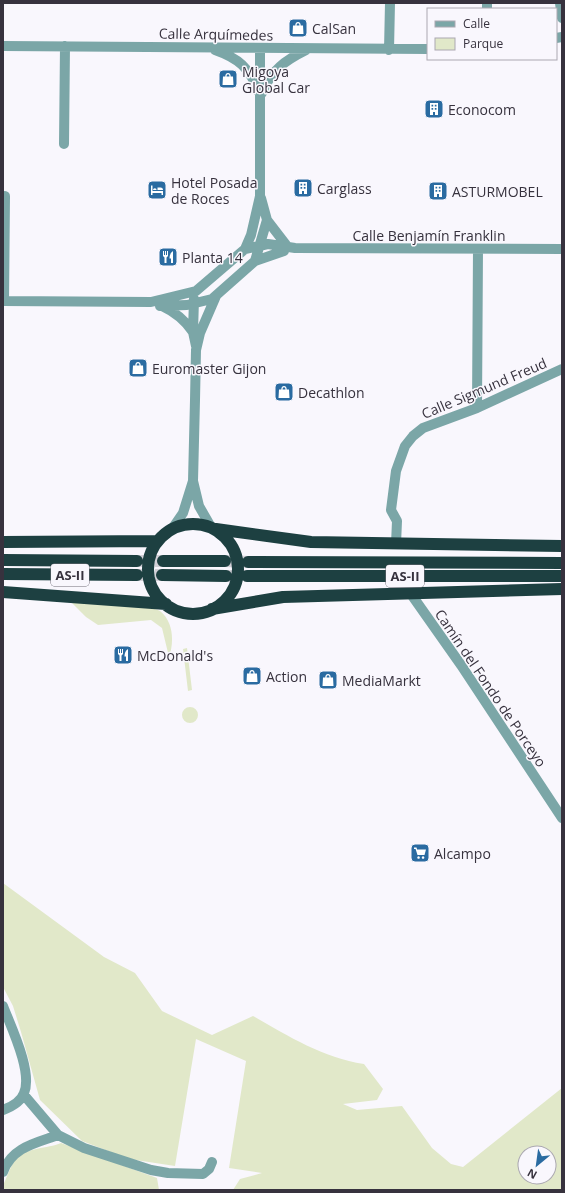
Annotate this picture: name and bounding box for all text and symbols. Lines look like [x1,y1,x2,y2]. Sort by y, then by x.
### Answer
legend [427,8,557,60]
text: Calle [463,15,490,32]
shop icon: CalSan [287,17,309,39]
place label: CalSan [312,19,356,38]
street label: Calle Arquímedes [159,24,274,45]
text: Parque [463,35,503,52]
place label: Migoya Global Car [242,62,310,97]
shop icon: Migoya Global Car [217,68,239,90]
building icon: Econocom [423,98,445,120]
place label: Econocom [448,100,516,119]
place label: Hotel Posada de Roces [171,173,257,208]
building icon: Carglass [292,177,314,199]
hotel icon: Hotel Posada de Roces [146,179,168,201]
place label: Carglass [317,179,372,198]
building icon: ASTURMOBEL [427,180,449,202]
place label: ASTURMOBEL [452,182,543,201]
street label: Calle Benjamín Franklin [352,226,506,245]
restaurant icon: Planta 14 [157,246,179,268]
place label: Planta 14 [182,248,243,267]
street label: Calle Sigmund Freud [418,353,550,423]
shop icon: Euromaster Gijon [127,357,149,379]
place label: Euromaster Gijon [152,359,266,378]
shop icon: Decathlon [273,381,295,403]
place label: Decathlon [298,383,365,402]
road number: AS-II [51,564,89,586]
road number: AS-II [386,565,424,587]
street label: Camín del Fondo de Porceyo [431,605,551,771]
restaurant icon: McDonald's [112,644,134,666]
place label: McDonald's [137,646,213,665]
shop icon: Action [241,665,263,687]
place label: Action [266,667,307,686]
shop icon: MediaMarkt [317,669,339,691]
place label: MediaMarkt [342,671,421,690]
supermarket icon: Alcampo [409,842,431,864]
place label: Alcampo [434,844,491,863]
north arrow [517,1145,557,1185]
text: N [524,1165,539,1183]

